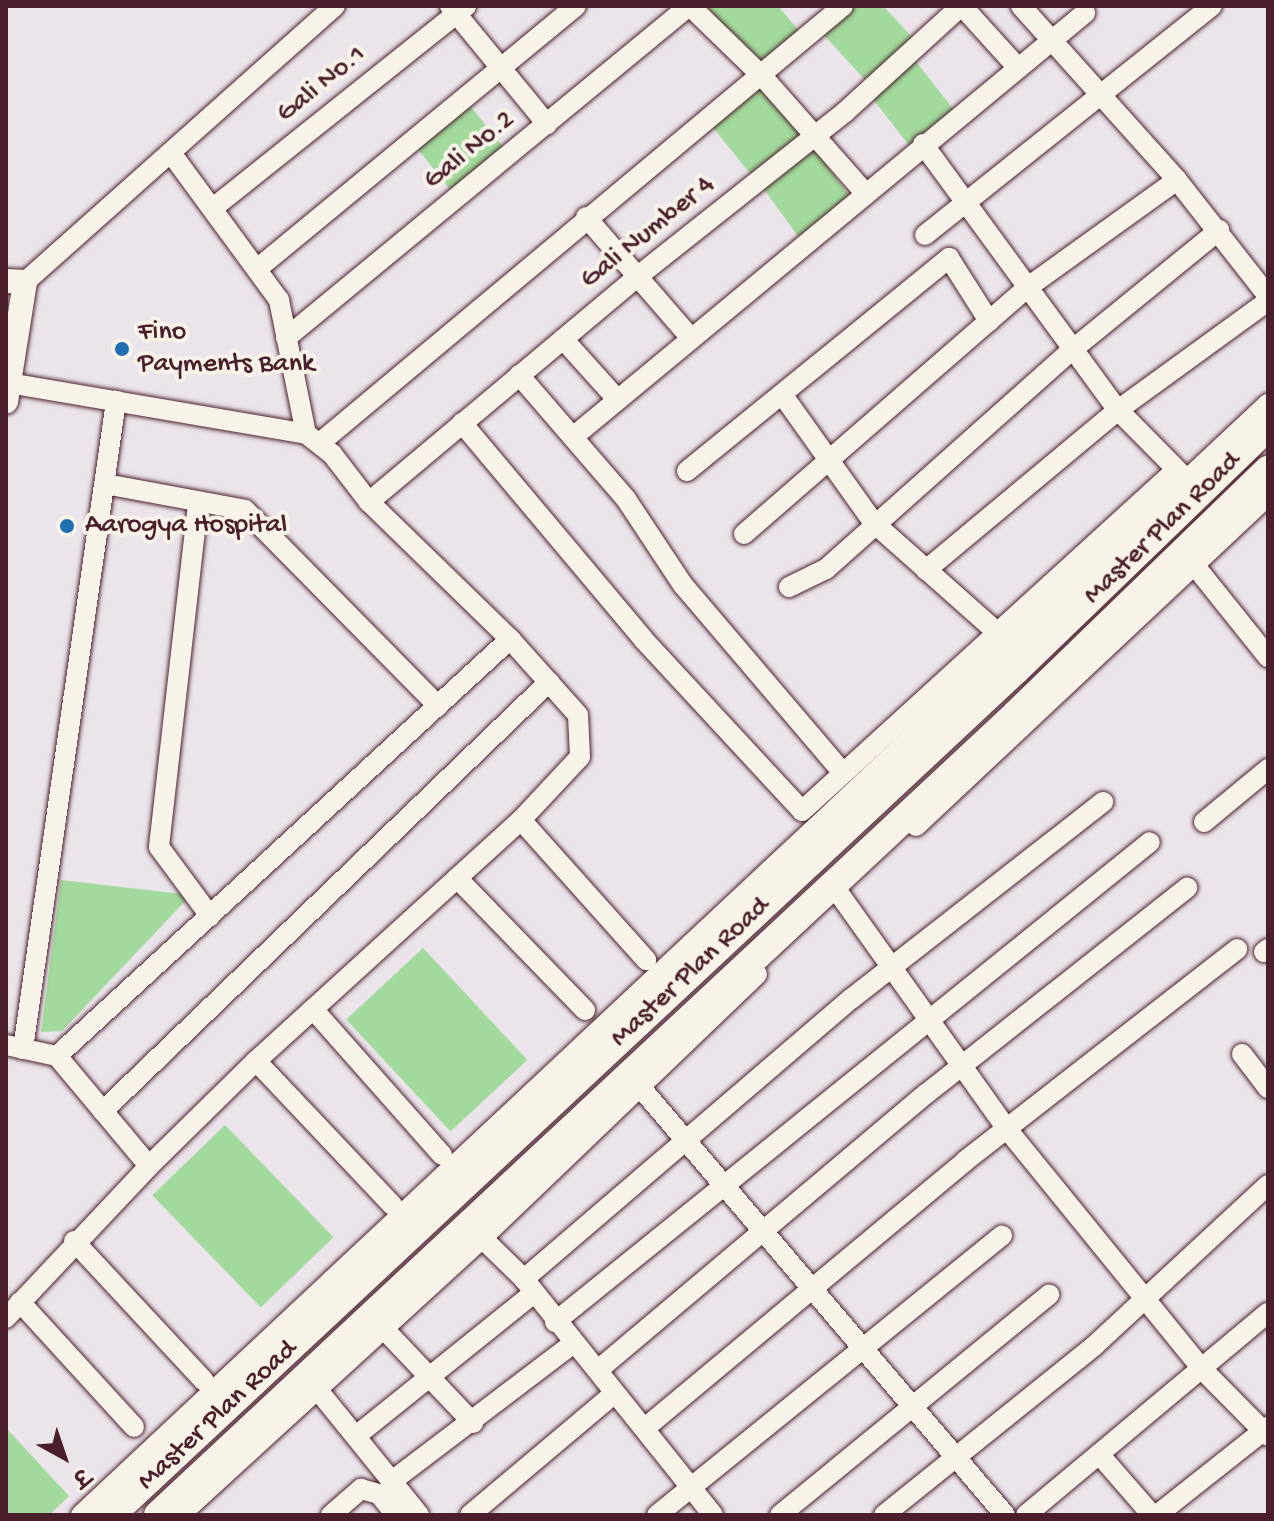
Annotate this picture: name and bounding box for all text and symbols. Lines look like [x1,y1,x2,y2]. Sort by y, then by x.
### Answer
street label: Gali No.1 [271,39,373,131]
street label: Gali No.2 [418,104,522,198]
street label: Gali Number 4 [574,169,722,297]
place label: Fino Payments Bank [138,316,314,382]
marker: Fino Payments Bank [113,340,131,358]
street label: Master Plan Road [1077,445,1249,613]
place label: Aarogya Hospital [85,509,287,543]
marker: Aarogya Hospital [56,515,78,537]
street label: Master Plan Road [604,890,778,1056]
street label: Master Plan Road [131,1333,305,1499]
north arrow [24,1417,104,1497]
text: उ [65,1461,93,1490]

